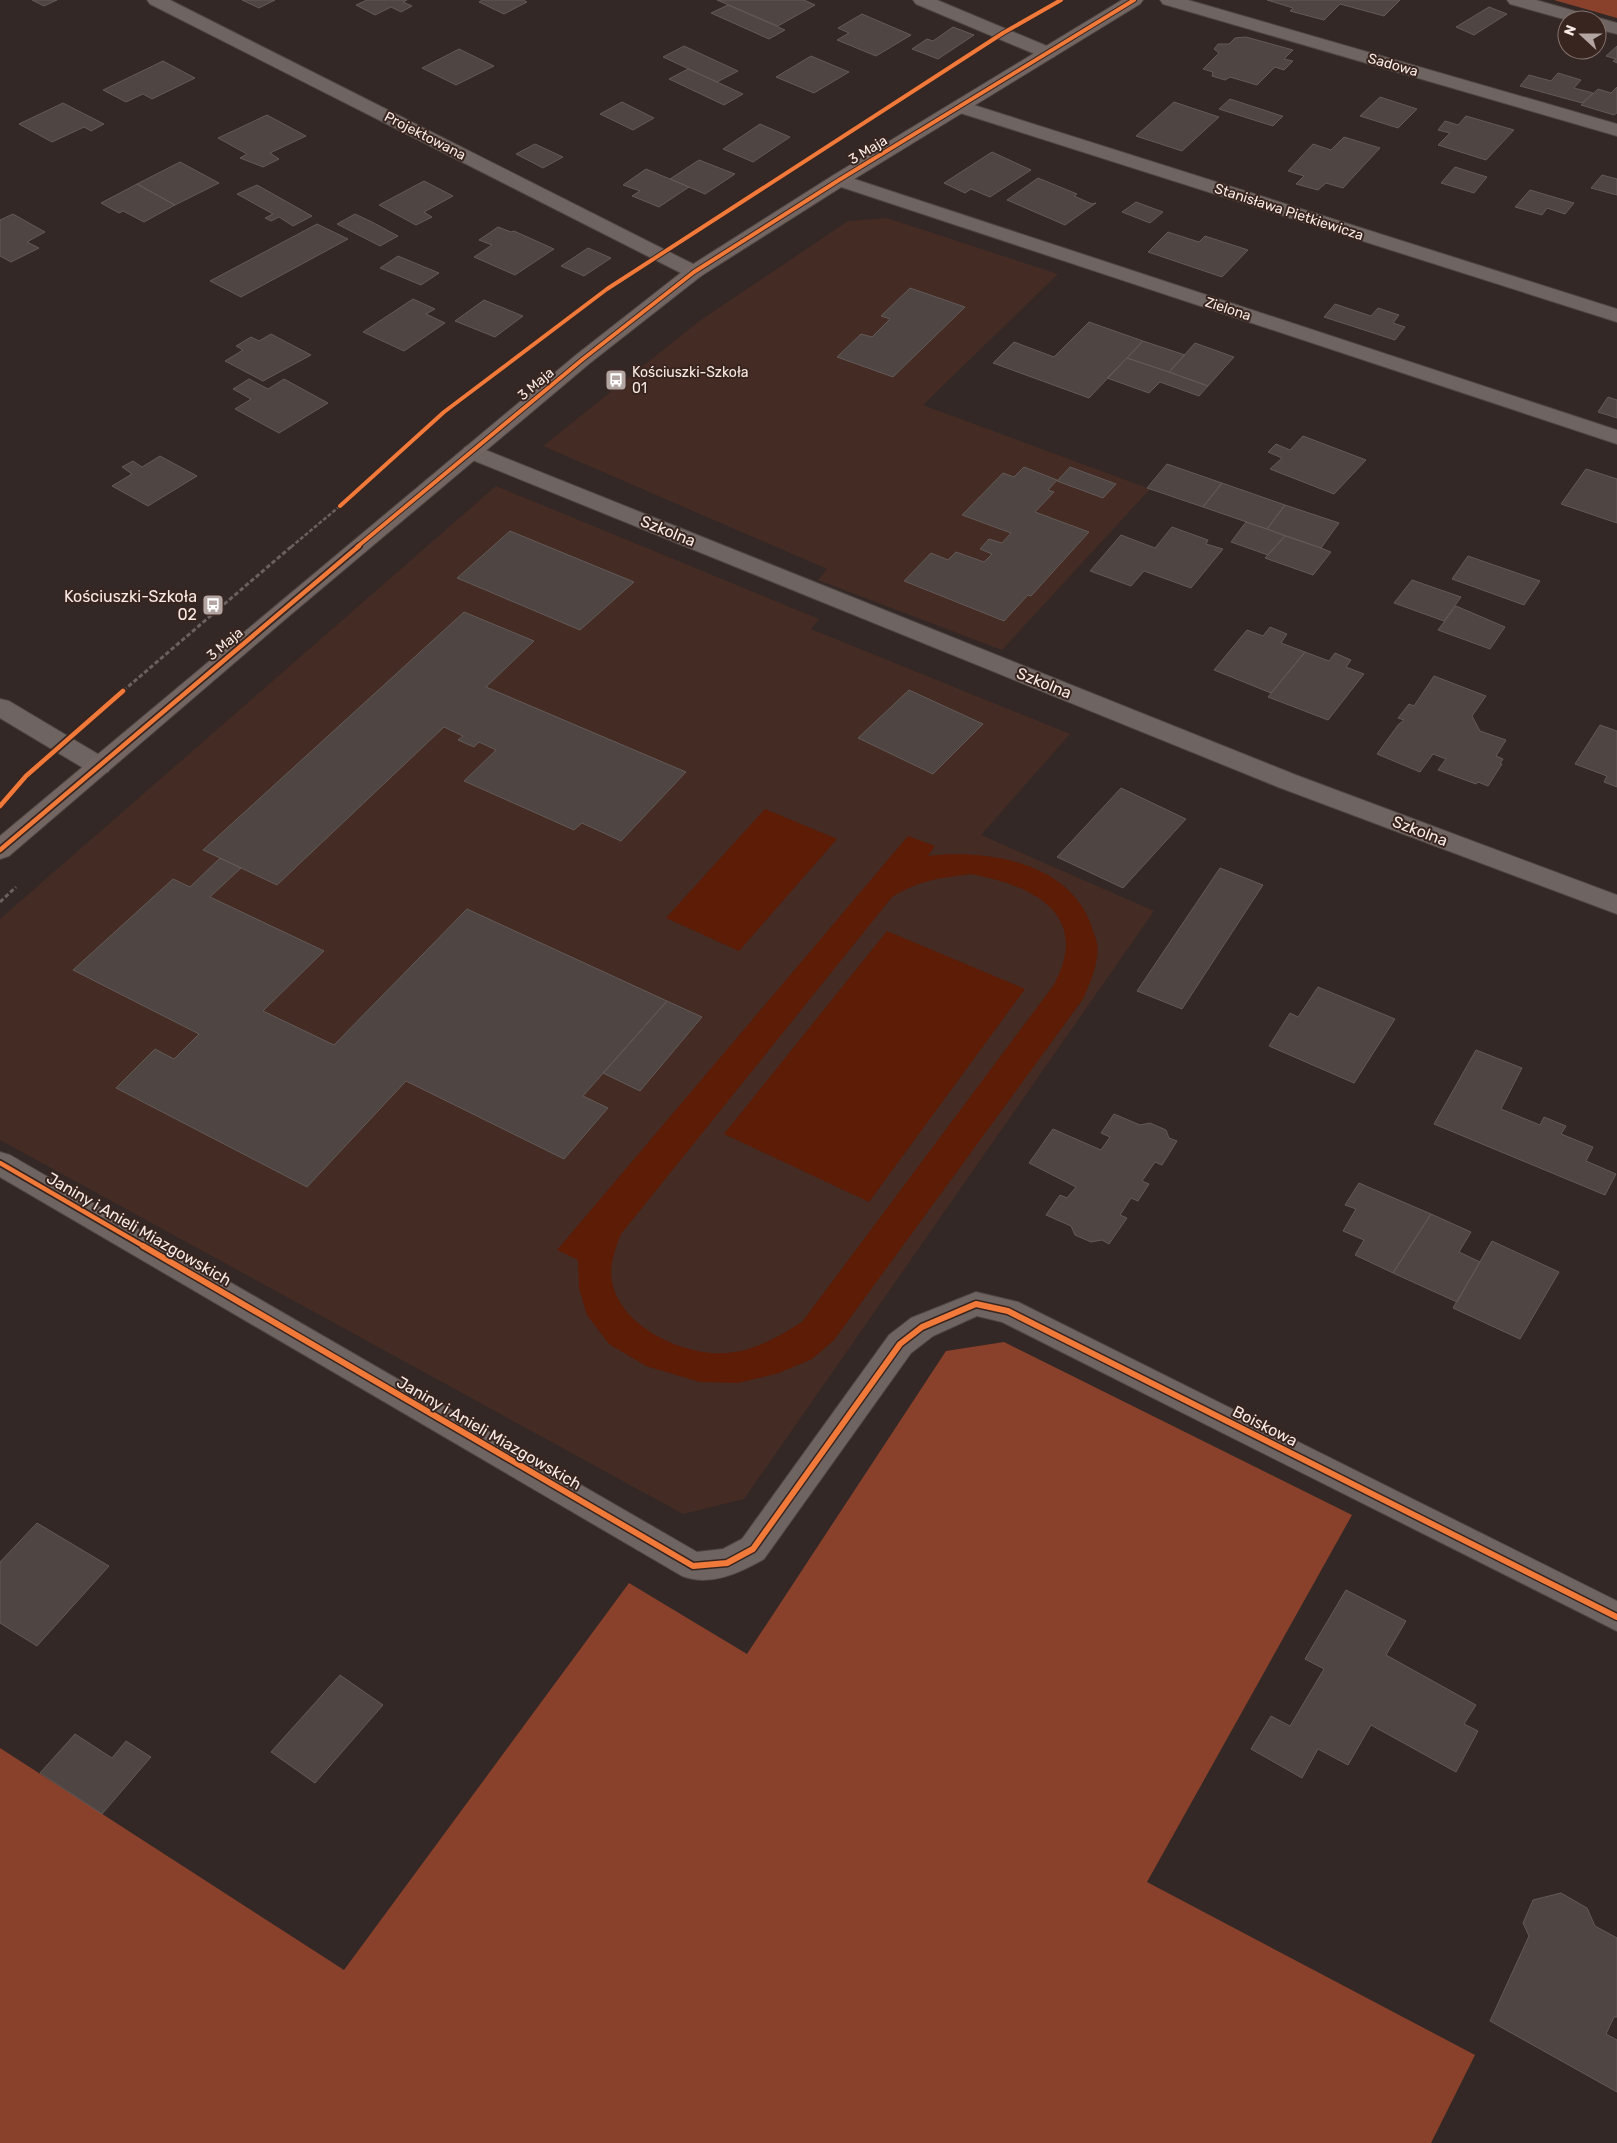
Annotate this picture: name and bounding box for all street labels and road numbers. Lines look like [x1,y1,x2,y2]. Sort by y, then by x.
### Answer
street label: Sadowa [1366,50,1420,80]
street label: Projektowana [381,108,469,164]
street label: 3 Maja [846,132,890,168]
street label: Stanisława Pietkiewicza [1212,180,1366,244]
street label: Zielona [1203,294,1253,324]
street label: 3 Maja [514,364,558,404]
street label: Szkolna [638,511,698,551]
street label: 3 Maja [203,624,247,664]
street label: Szkolna [1014,663,1074,703]
street label: Szkolna [1390,812,1450,850]
street label: Janiny i Anieli Miazgowskich [43,1168,235,1290]
street label: Janiny i Anieli Miazgowskich [393,1372,585,1494]
street label: Boiskowa [1229,1402,1301,1450]

